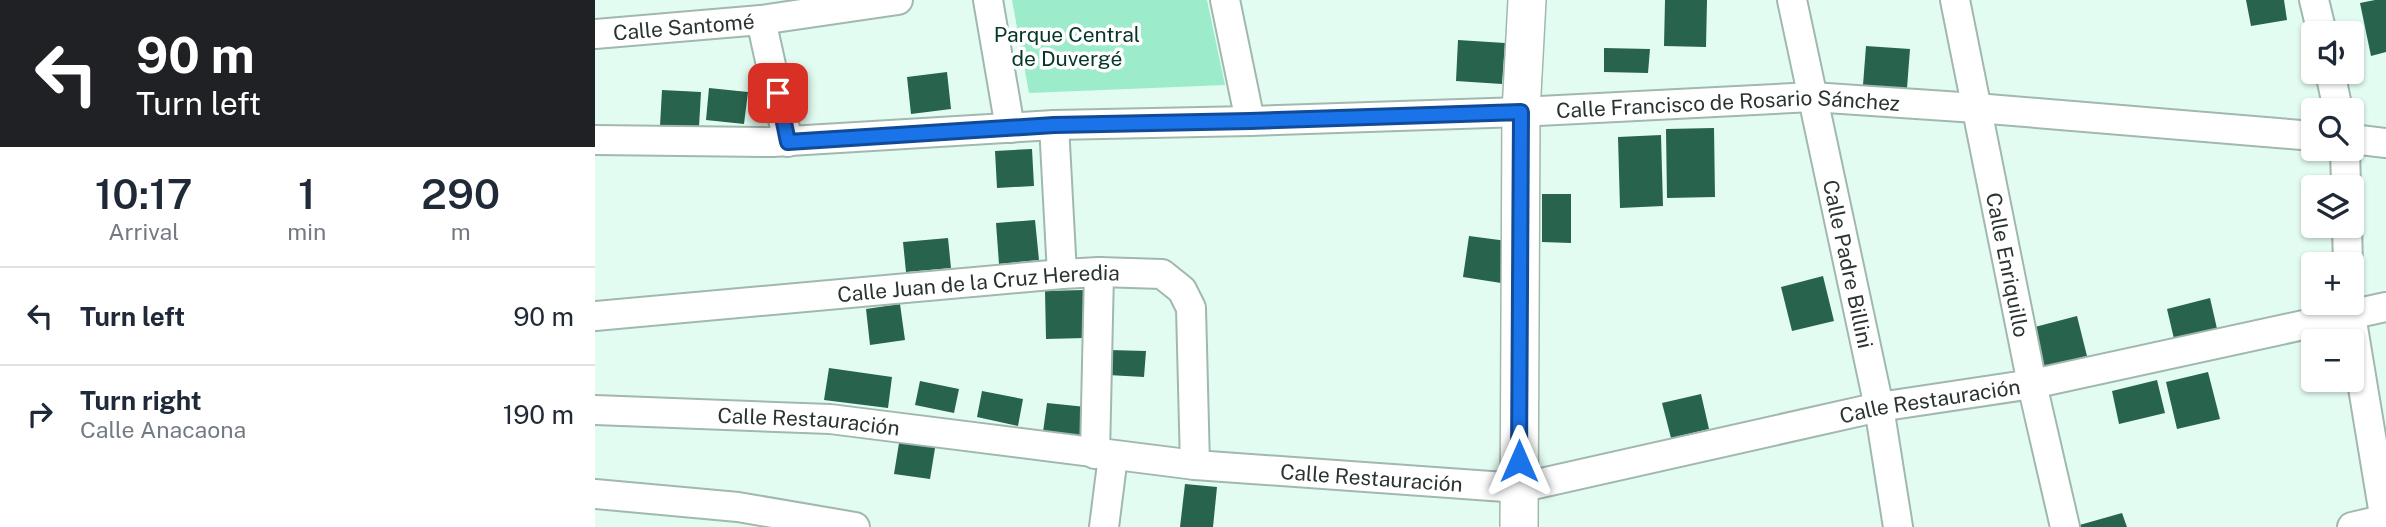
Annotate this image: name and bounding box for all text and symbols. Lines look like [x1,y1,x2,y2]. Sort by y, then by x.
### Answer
street label: Calle Santomé [612,8,755,45]
map controls [2301,21,2364,392]
button: sound [2301,21,2364,84]
park label: Parque Central de Duvergé [994,22,1140,71]
text: 90 m [136,26,255,84]
icon: left [21,28,112,119]
pin [748,63,808,123]
icon: arrive [759,74,797,112]
text: Turn left [136,85,261,122]
street label: Calle Francisco de Rosario Sánchez [1555,85,1901,123]
button: search [2301,98,2364,161]
text: 10:17 [95,169,193,218]
text: 1 [298,169,316,218]
text: 290 [421,169,500,218]
button: layers [2301,175,2364,238]
street label: Calle Padre Billini [1818,178,1879,351]
street label: Calle Enriquillo [1981,190,2035,339]
text: Arrival [108,218,179,245]
text: min [287,218,326,245]
text: m [451,218,471,245]
button: + [2301,252,2364,315]
street label: Calle Juan de la Cruz Heredia [836,259,1120,307]
icon: left [21,297,59,335]
text: Turn left [80,301,185,332]
text: 90 m [513,301,574,332]
button: − [2301,329,2364,392]
street label: Calle Restauración [1837,373,2022,428]
text: Turn right [80,385,202,416]
icon: right [21,395,59,433]
text: 190 m [503,399,574,430]
street label: Calle Restauración [717,402,901,440]
text: Calle Anacaona [80,416,246,443]
position arrow [1482,424,1556,498]
street label: Calle Restauración [1279,459,1464,496]

